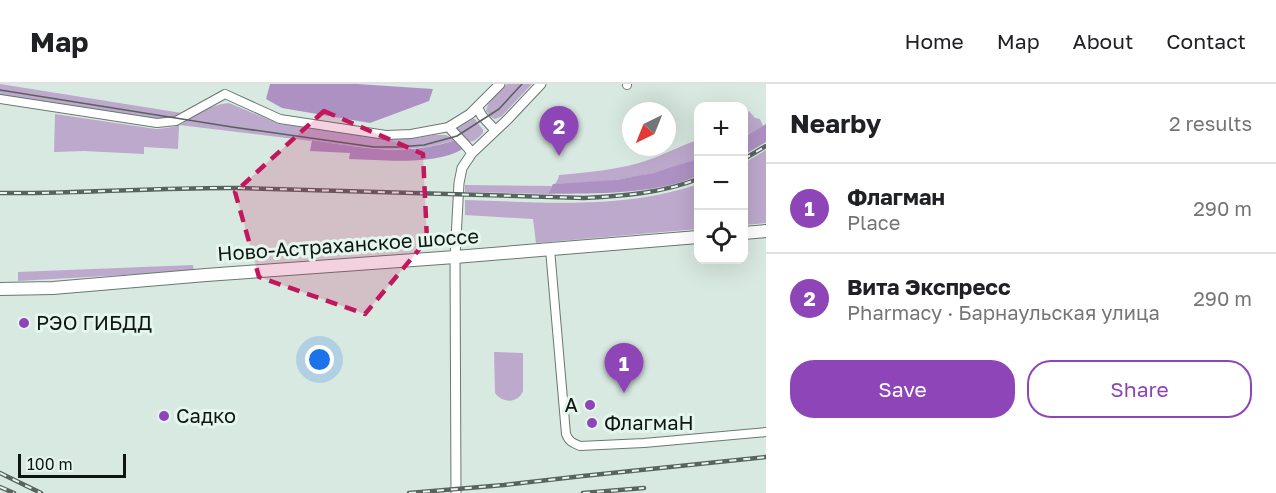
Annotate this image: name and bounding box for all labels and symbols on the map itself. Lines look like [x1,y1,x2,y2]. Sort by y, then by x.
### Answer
north arrow [622,102,676,156]
pin: 2 [540,106,578,156]
street label: Ново-Астраханское шоссе [216,223,480,265]
place label: РЭО ГИБДД [36,310,152,334]
marker: РЭО ГИБДД [17,316,31,330]
pin: 1 [604,344,644,393]
your location [305,345,334,374]
place label: A [565,392,578,416]
marker: A [583,398,597,412]
place label: Садко [176,403,236,427]
marker: Садко [157,409,171,423]
place label: ФлагмаН [604,410,694,434]
marker: ФлагмаН [585,416,599,430]
scale bar [18,451,126,478]

